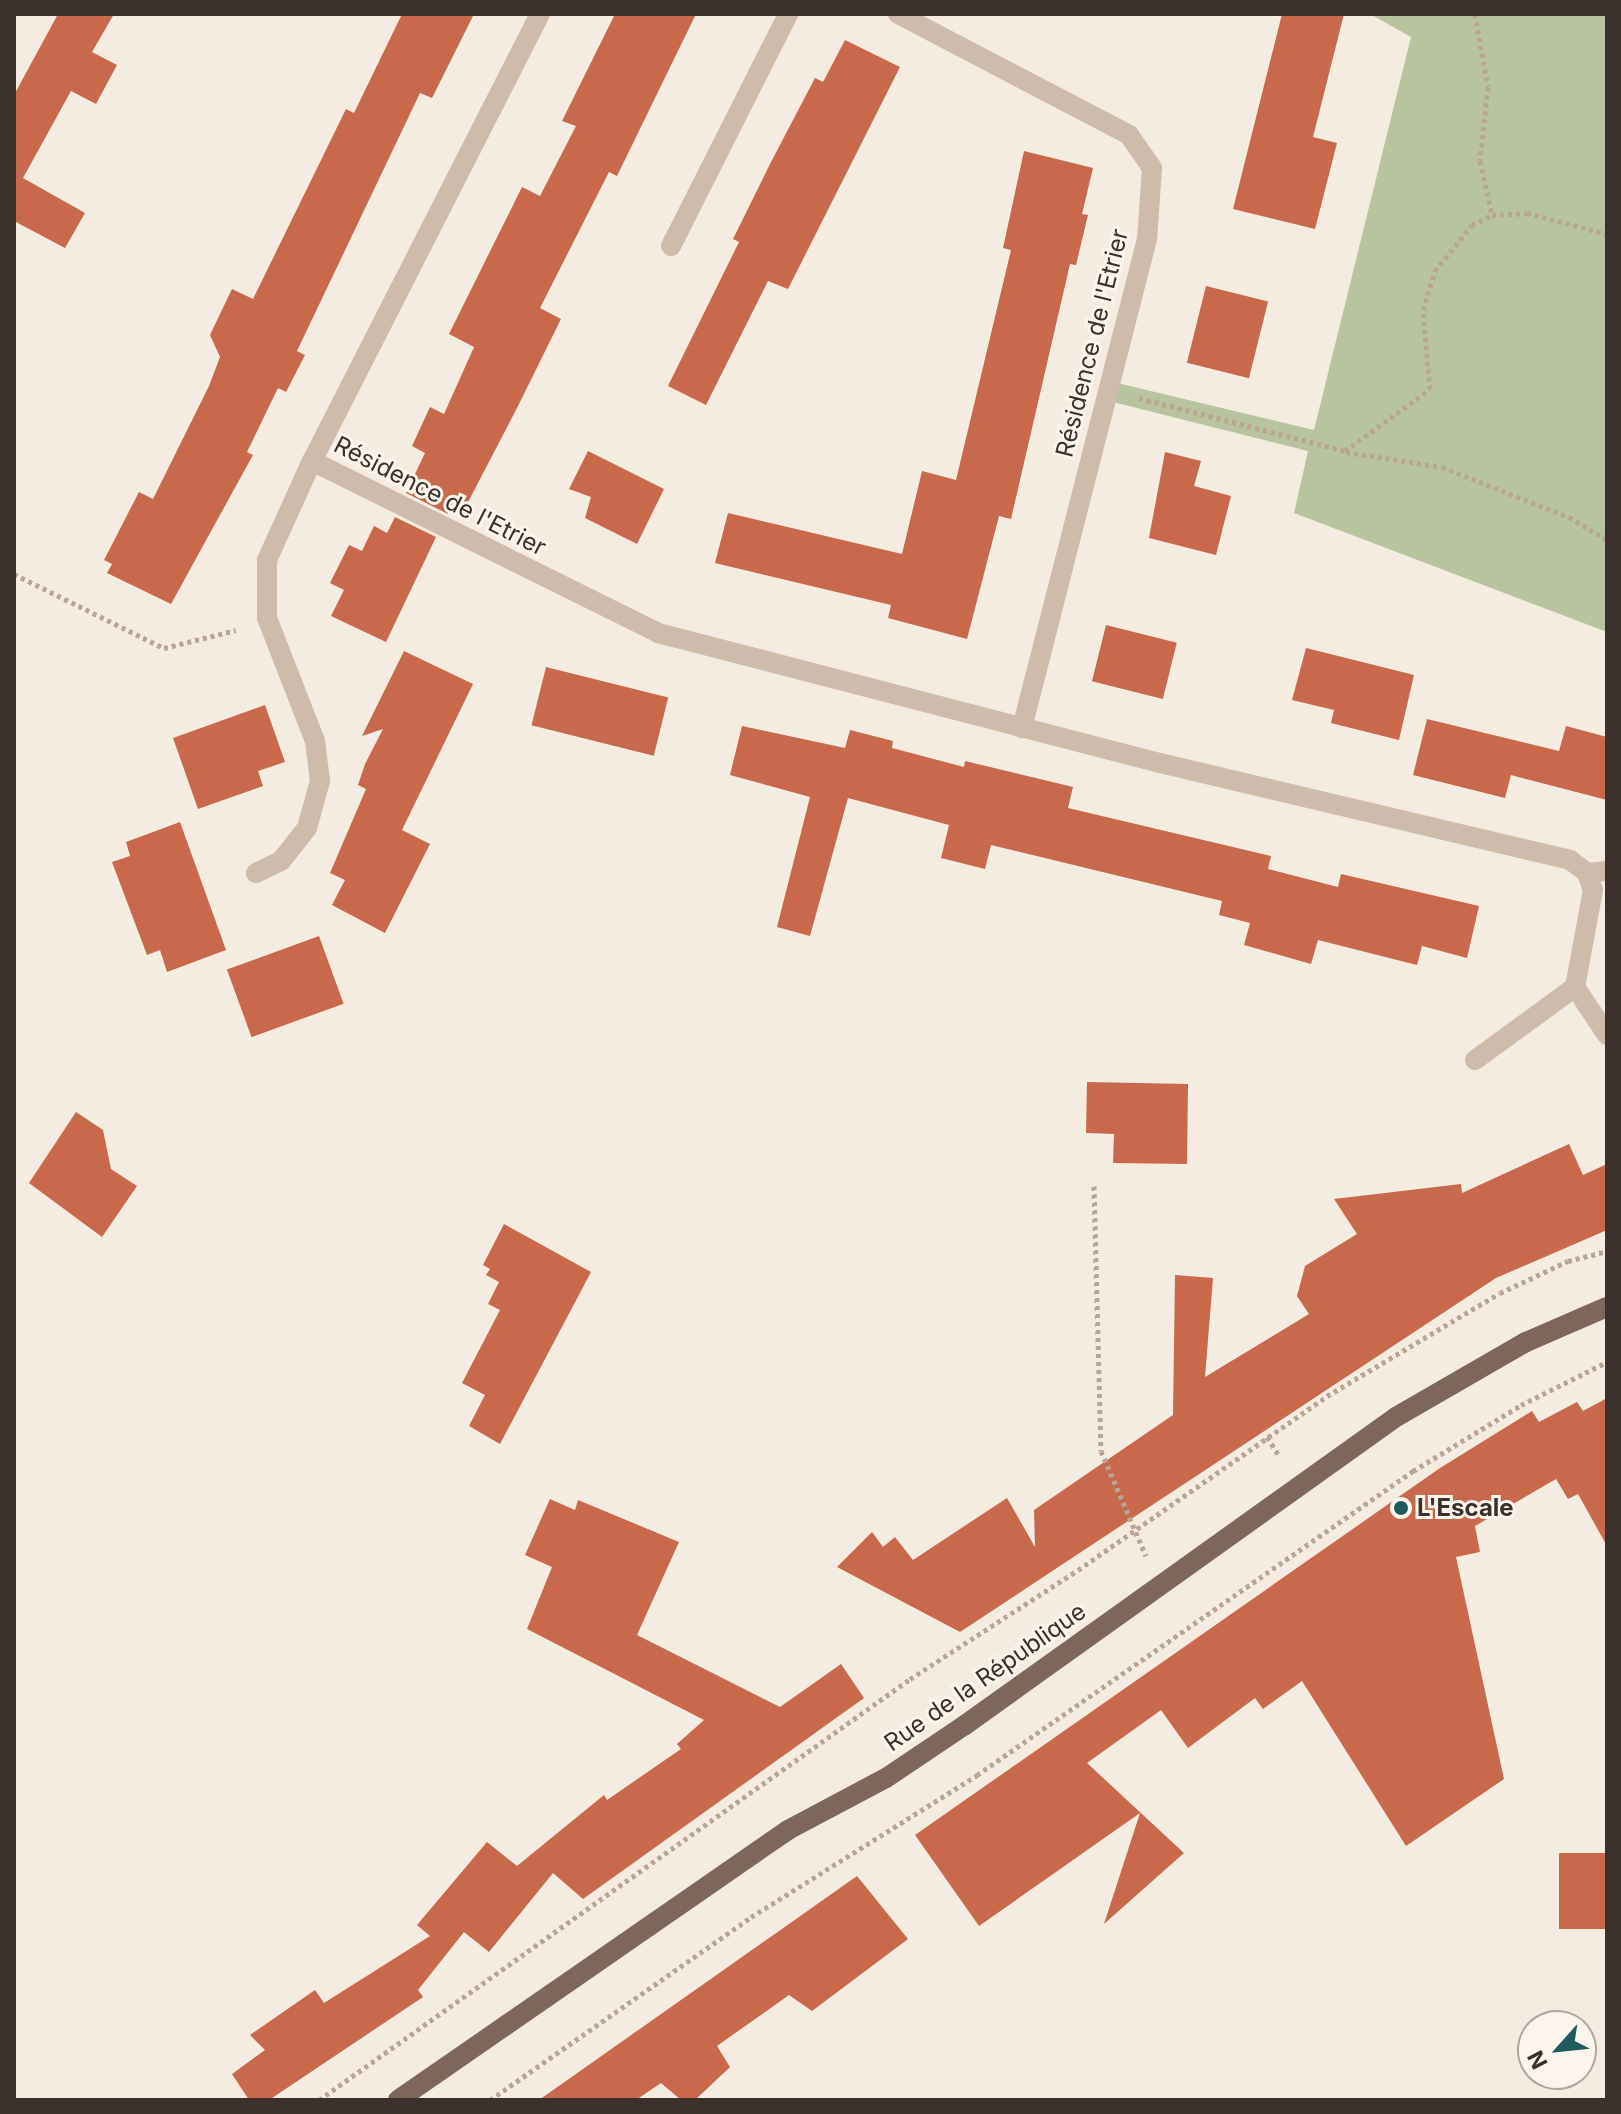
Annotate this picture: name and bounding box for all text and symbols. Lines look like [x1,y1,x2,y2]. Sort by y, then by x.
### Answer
street label: Résidence de l'Etrier [1050,226,1134,460]
street label: Résidence de l'Etrier [329,430,551,562]
place label: L'Escale [1417,1494,1514,1522]
marker: L'Escale [1392,1499,1410,1517]
street label: Rue de la République [879,1597,1091,1757]
north arrow [1517,2010,1597,2090]
text: N [1522,2047,1553,2073]

